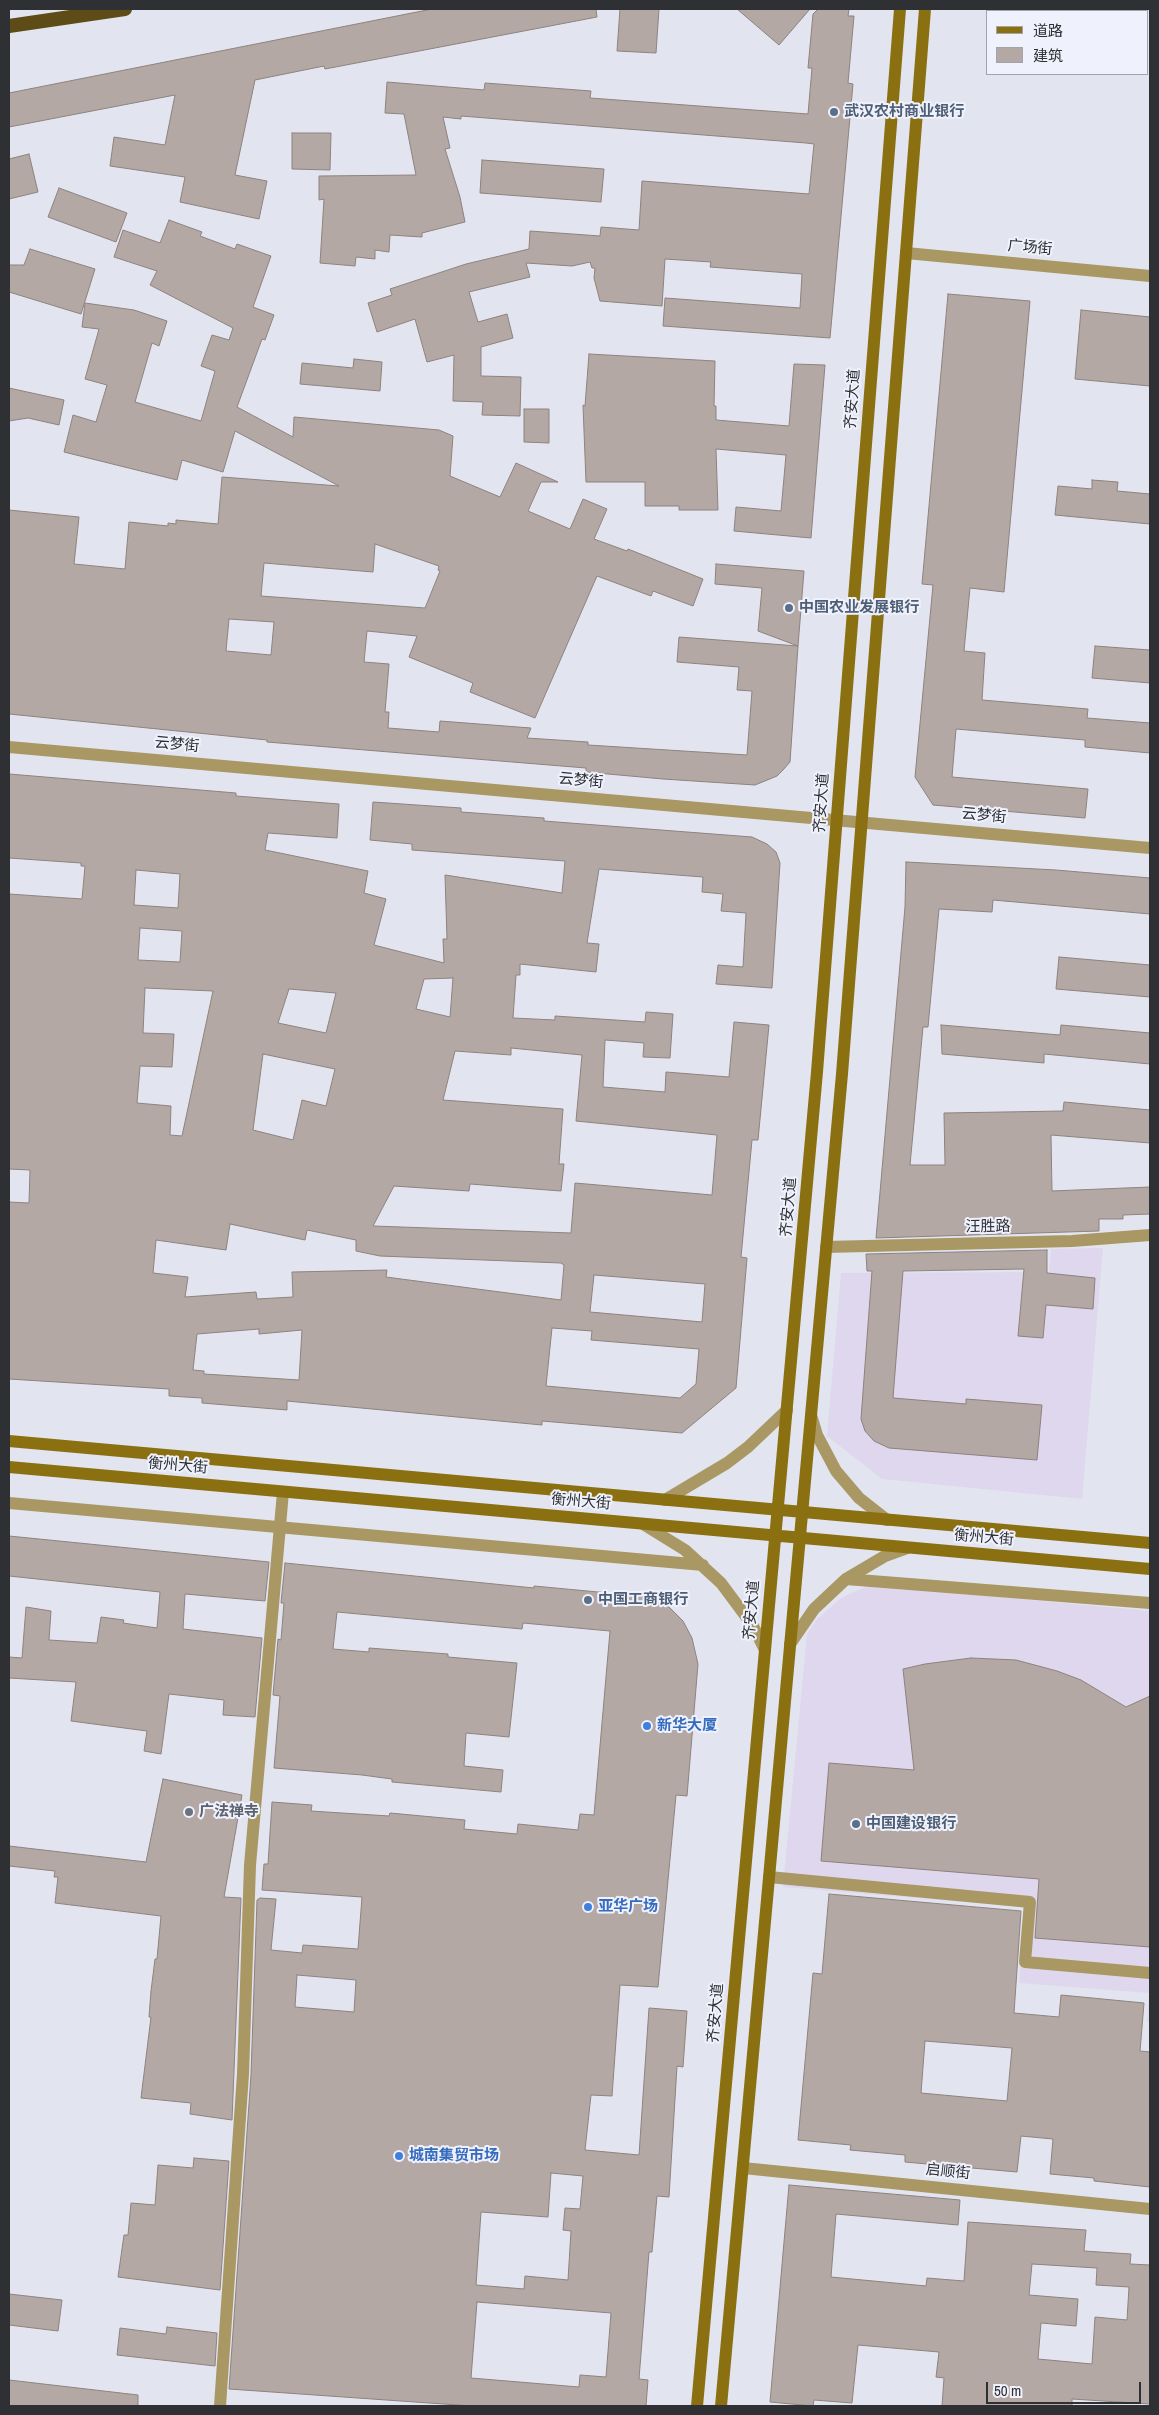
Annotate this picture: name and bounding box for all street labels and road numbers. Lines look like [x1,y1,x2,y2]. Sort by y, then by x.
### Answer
street label: 广场街 [1007,237,1053,259]
street label: 齐安大道 [842,368,864,430]
street label: 云梦街 [154,734,200,756]
street label: 云梦街 [558,770,604,792]
street label: 齐安大道 [811,772,833,834]
street label: 云梦街 [961,805,1007,827]
street label: 齐安大道 [777,1176,801,1238]
street label: 汪胜路 [965,1218,1011,1236]
street label: 衡州大街 [147,1454,209,1478]
street label: 衡州大街 [550,1490,612,1514]
street label: 衡州大街 [953,1526,1015,1550]
street label: 齐安大道 [740,1579,764,1641]
street label: 齐安大道 [704,1982,728,2044]
street label: 启顺街 [925,2161,971,2183]

